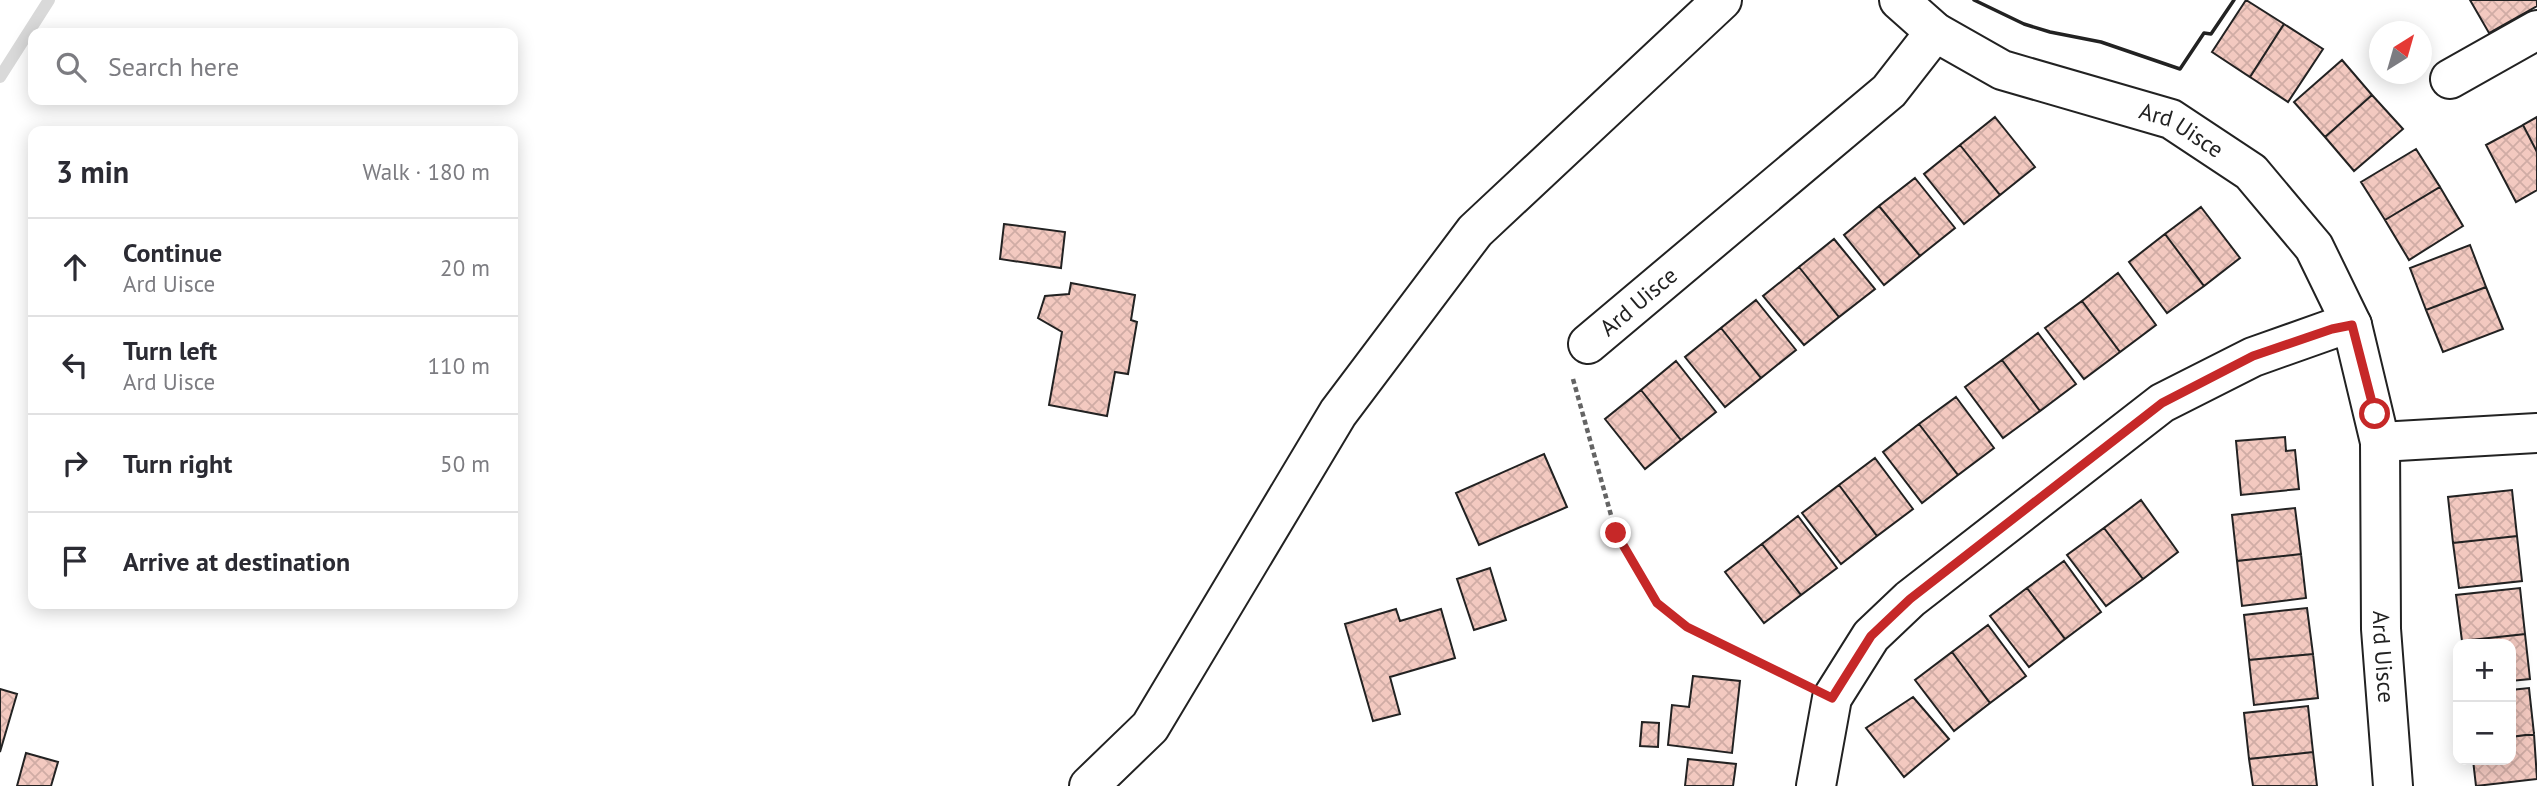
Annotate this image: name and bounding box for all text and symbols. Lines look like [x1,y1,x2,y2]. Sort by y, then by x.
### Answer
north arrow [2369,21,2432,84]
search box [28,28,518,105]
icon: search [52,48,90,86]
text: Search here [108,50,239,83]
street label: Ard Uisce [2136,96,2229,164]
text: 3 min [56,152,129,191]
text: Walk · 180 m [363,157,490,186]
text: Continue [123,236,222,269]
icon: ahead [56,248,94,286]
text: 20 m [440,253,490,282]
street label: Ard Uisce [1594,260,1683,342]
text: Ard Uisce [123,269,215,298]
text: Turn left [123,334,217,367]
icon: left [56,346,94,384]
text: 110 m [428,351,490,380]
text: Ard Uisce [123,367,215,396]
route start [2359,398,2390,429]
icon: right [56,444,94,482]
text: Turn right [123,447,232,480]
text: 50 m [440,449,490,478]
route end [1600,517,1631,548]
icon: arrive [56,542,94,580]
text: Arrive at destination [123,545,350,578]
street label: Ard Uisce [2367,611,2402,704]
map controls [2453,639,2516,765]
button: + [2453,639,2516,702]
button: − [2453,702,2516,765]

